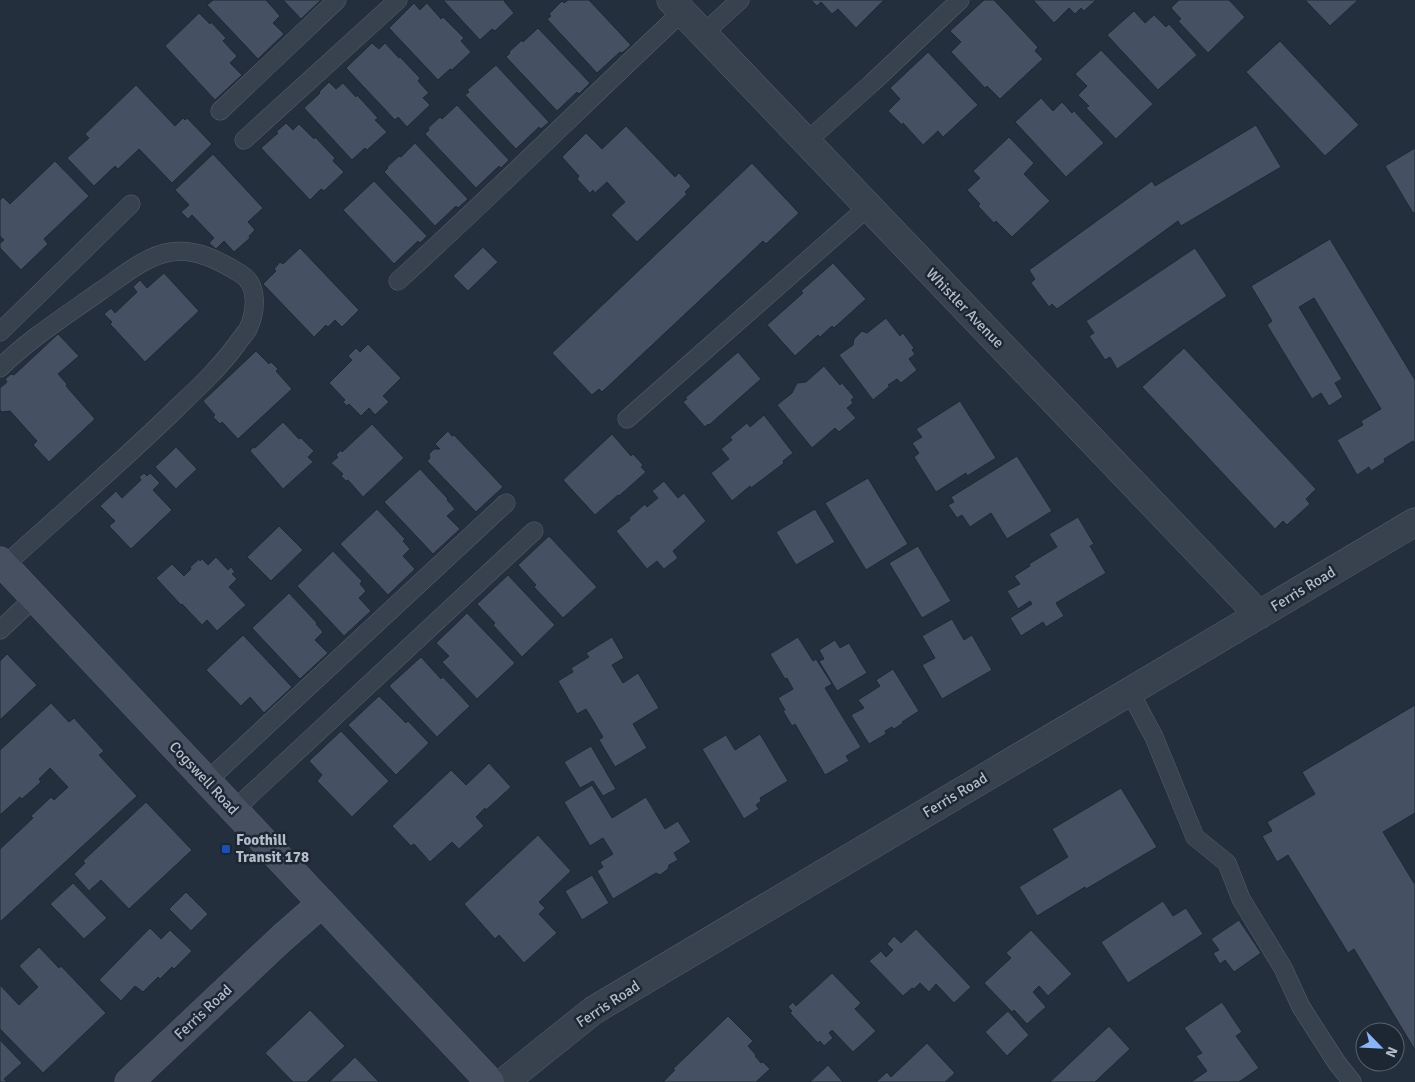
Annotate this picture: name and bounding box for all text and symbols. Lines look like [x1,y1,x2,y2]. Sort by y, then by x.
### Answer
street label: Whistler Avenue [922,264,1008,352]
street label: Ferris Road [1267,563,1339,615]
street label: Cogswell Road [166,738,242,818]
street label: Ferris Road [919,769,991,821]
place label: Foothill Transit 178 [236,831,309,866]
marker: Foothill Transit 178 [220,843,232,855]
street label: Ferris Road [573,977,643,1031]
street label: Ferris Road [170,981,236,1043]
north arrow [1355,1022,1405,1072]
text: N [1382,1044,1401,1060]

